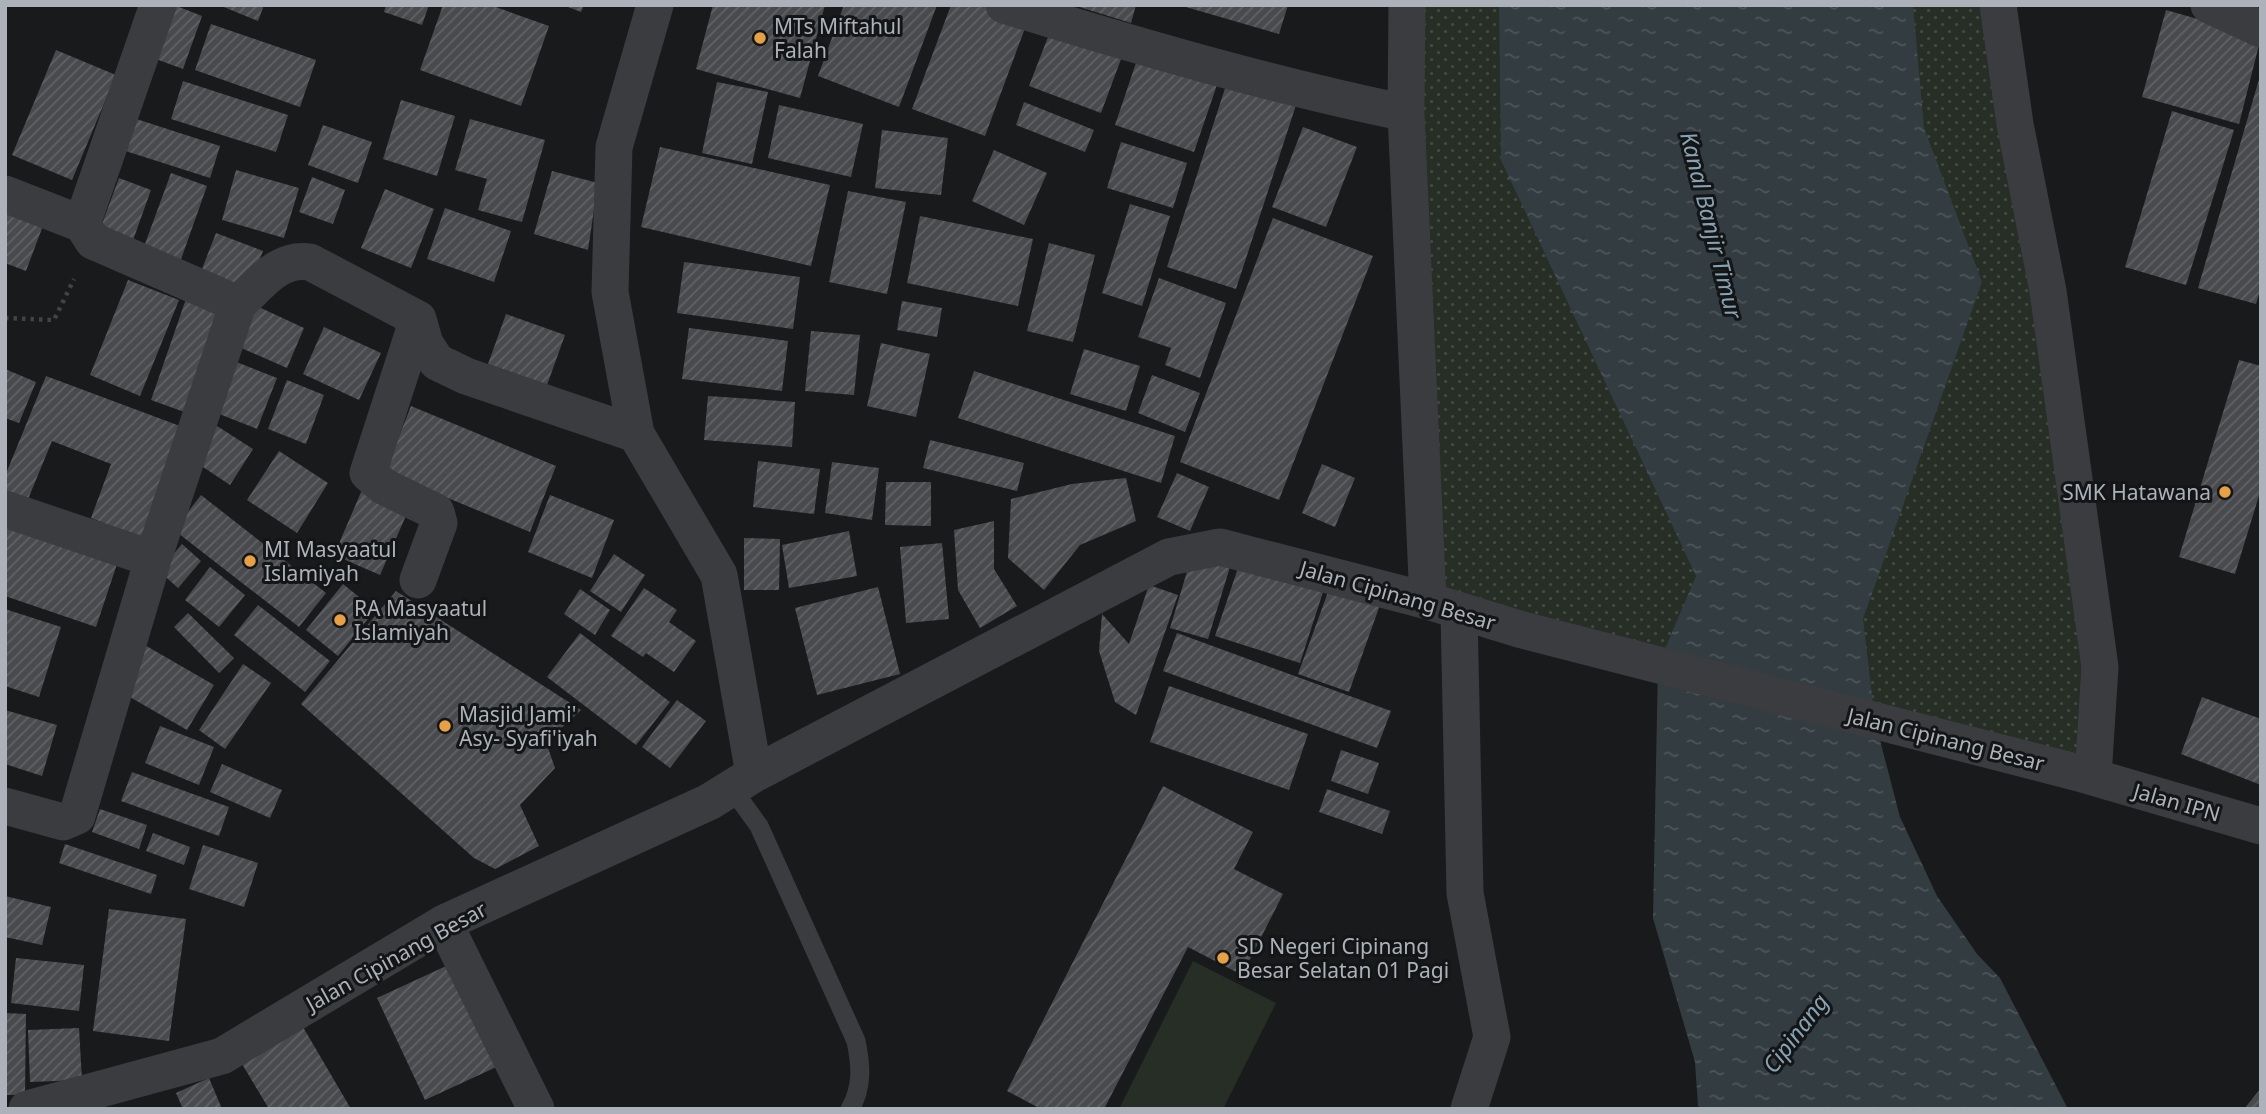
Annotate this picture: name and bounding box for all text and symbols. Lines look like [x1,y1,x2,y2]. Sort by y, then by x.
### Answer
place label: MTs Miftahul Falah [774,12,901,64]
marker: MTs Miftahul Falah [752,30,768,46]
water label: Kanal Banjir Timur [1673,128,1751,323]
place label: SMK Hatawana [2062,478,2211,506]
marker: SMK Hatawana [2217,484,2233,500]
place label: MI Masyaatul Islamiyah [264,535,397,587]
marker: MI Masyaatul Islamiyah [242,553,258,569]
street label: Jalan Cipinang Besar [1295,553,1499,636]
place label: RA Masyaatul Islamiyah [354,594,487,646]
marker: RA Masyaatul Islamiyah [332,612,348,628]
place label: Masjid Jami' Asy- Syafi'iyah [459,700,598,752]
street label: Jalan Cipinang Besar [1843,700,2048,777]
marker: Masjid Jami' Asy- Syafi'iyah [437,718,453,734]
street label: Jalan IPN [2128,776,2224,828]
street label: Jalan Cipinang Besar [299,895,492,1018]
place label: SD Negeri Cipinang Besar Selatan 01 Pagi [1237,932,1449,984]
marker: SD Negeri Cipinang Besar Selatan 01 Pagi [1215,950,1231,966]
water label: Cipinang [1755,987,1835,1079]

